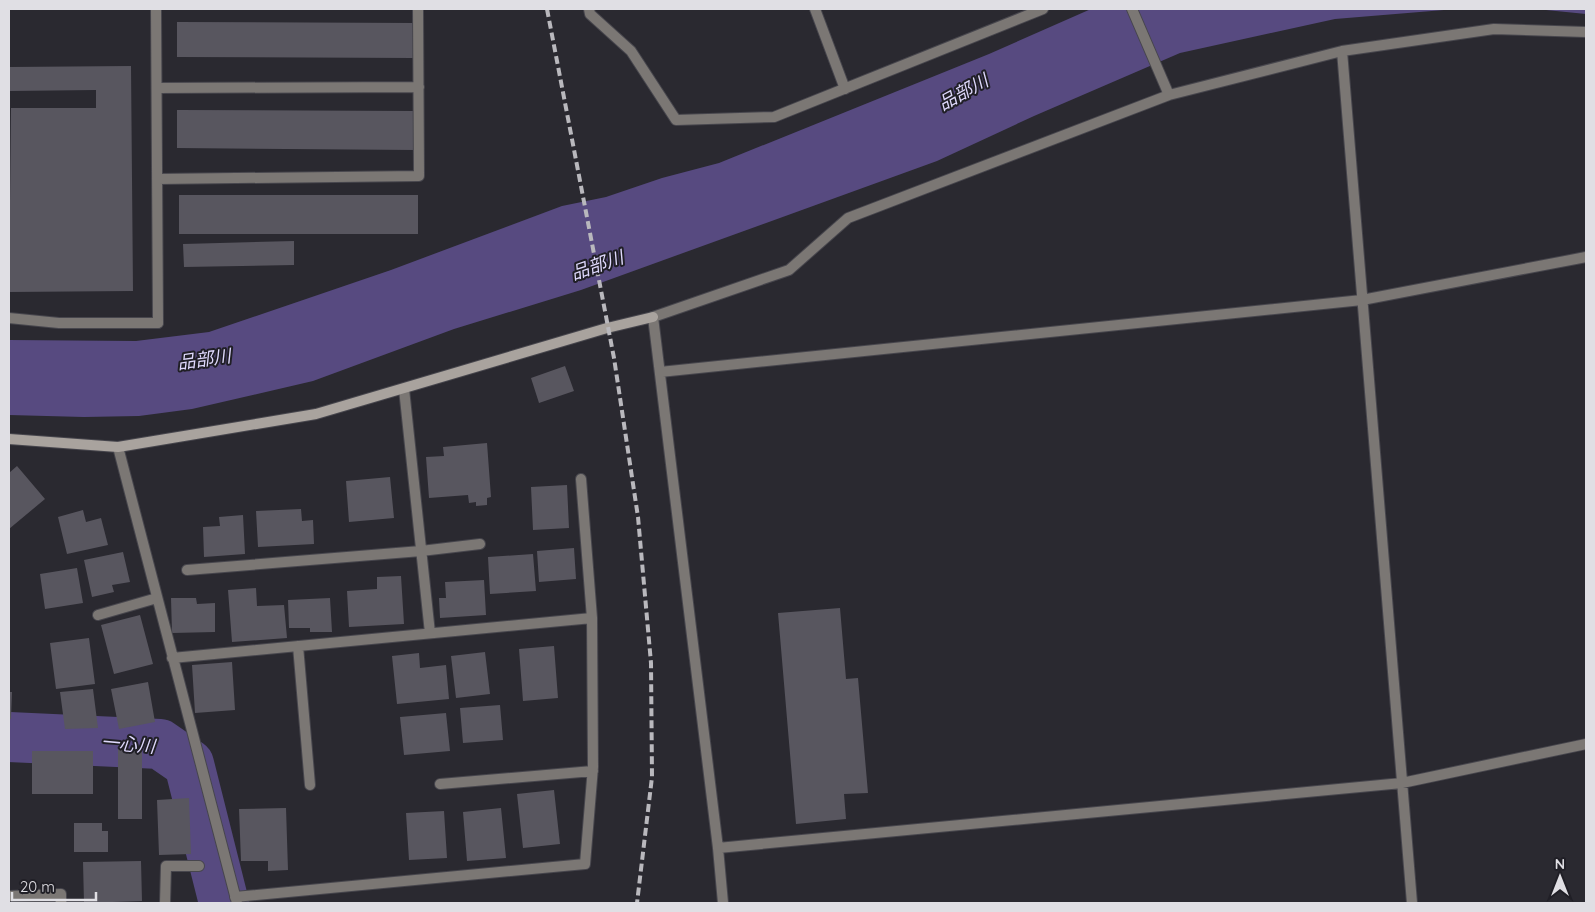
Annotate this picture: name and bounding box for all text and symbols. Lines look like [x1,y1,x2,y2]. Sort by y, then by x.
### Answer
water label: 品部川 [934,68,994,115]
water label: 品部川 [568,245,628,285]
water label: 品部川 [176,344,234,374]
water label: 一心川 [100,730,158,758]
north arrow [1535,852,1585,902]
text: N [1555,855,1565,873]
scale bar [12,870,96,902]
text: 20 m [20,877,55,896]

